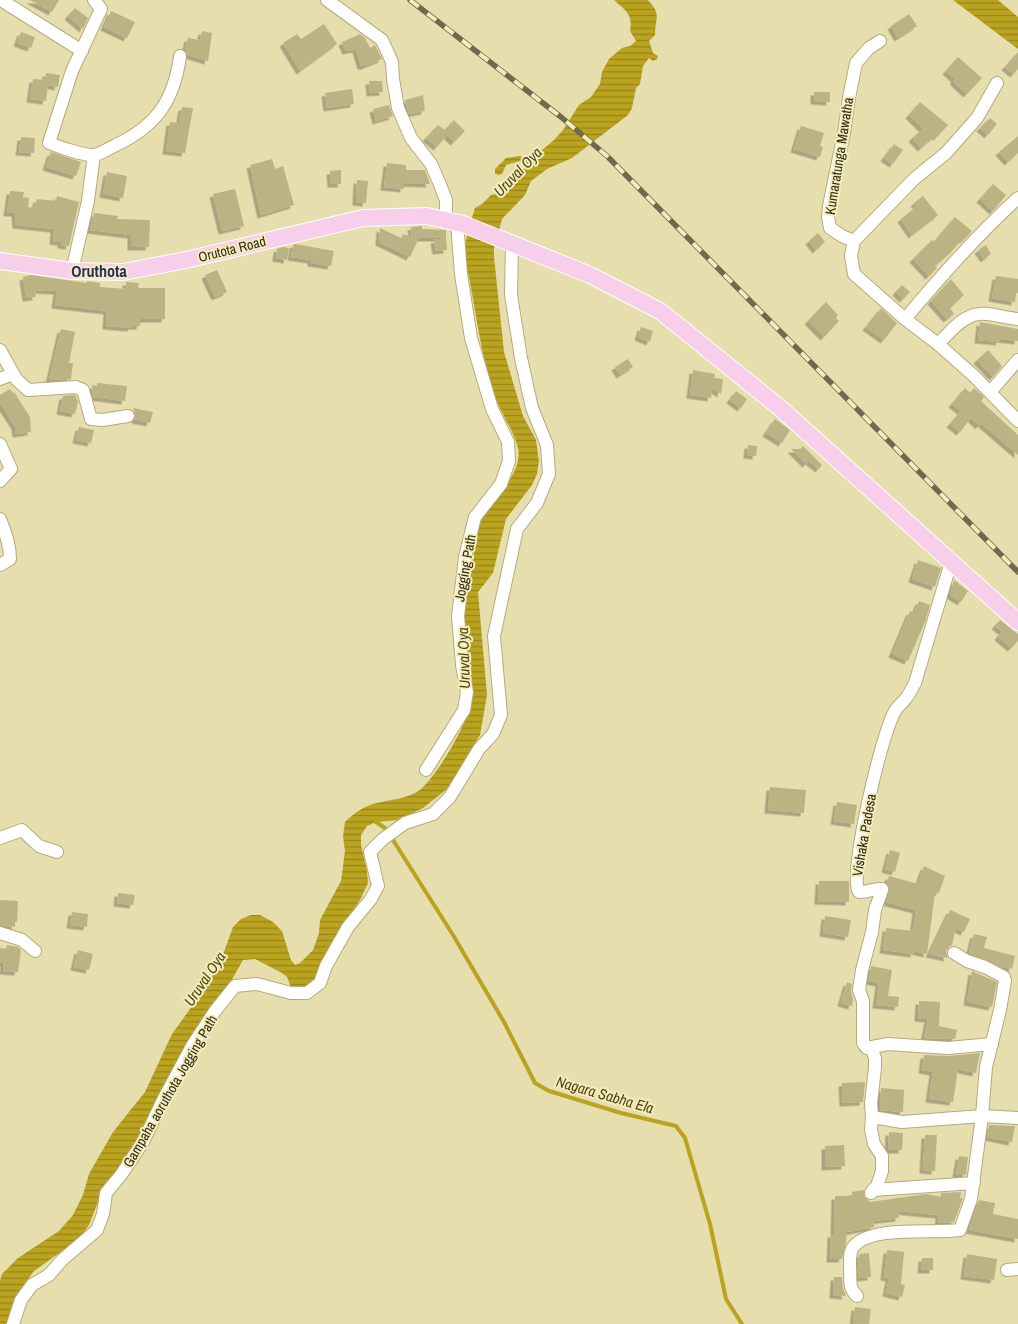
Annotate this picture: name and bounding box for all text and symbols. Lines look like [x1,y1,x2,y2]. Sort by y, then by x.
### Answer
street label: Kumaratunga Mawatha [821,95,857,216]
water label: Uruval Oya [489,142,547,201]
street label: Orutota Road [196,232,268,266]
district label: Oruthota [71,260,127,282]
street label: Jogging Path [450,533,480,603]
water label: Uruval Oya [452,627,475,689]
street label: Vishaka Padesa [848,792,880,878]
water label: Uruval Oya [179,947,231,1010]
street label: Gampaha aoruthota Jogging Path [119,1012,221,1170]
water label: Nagara Sabha Ela [554,1071,656,1119]

